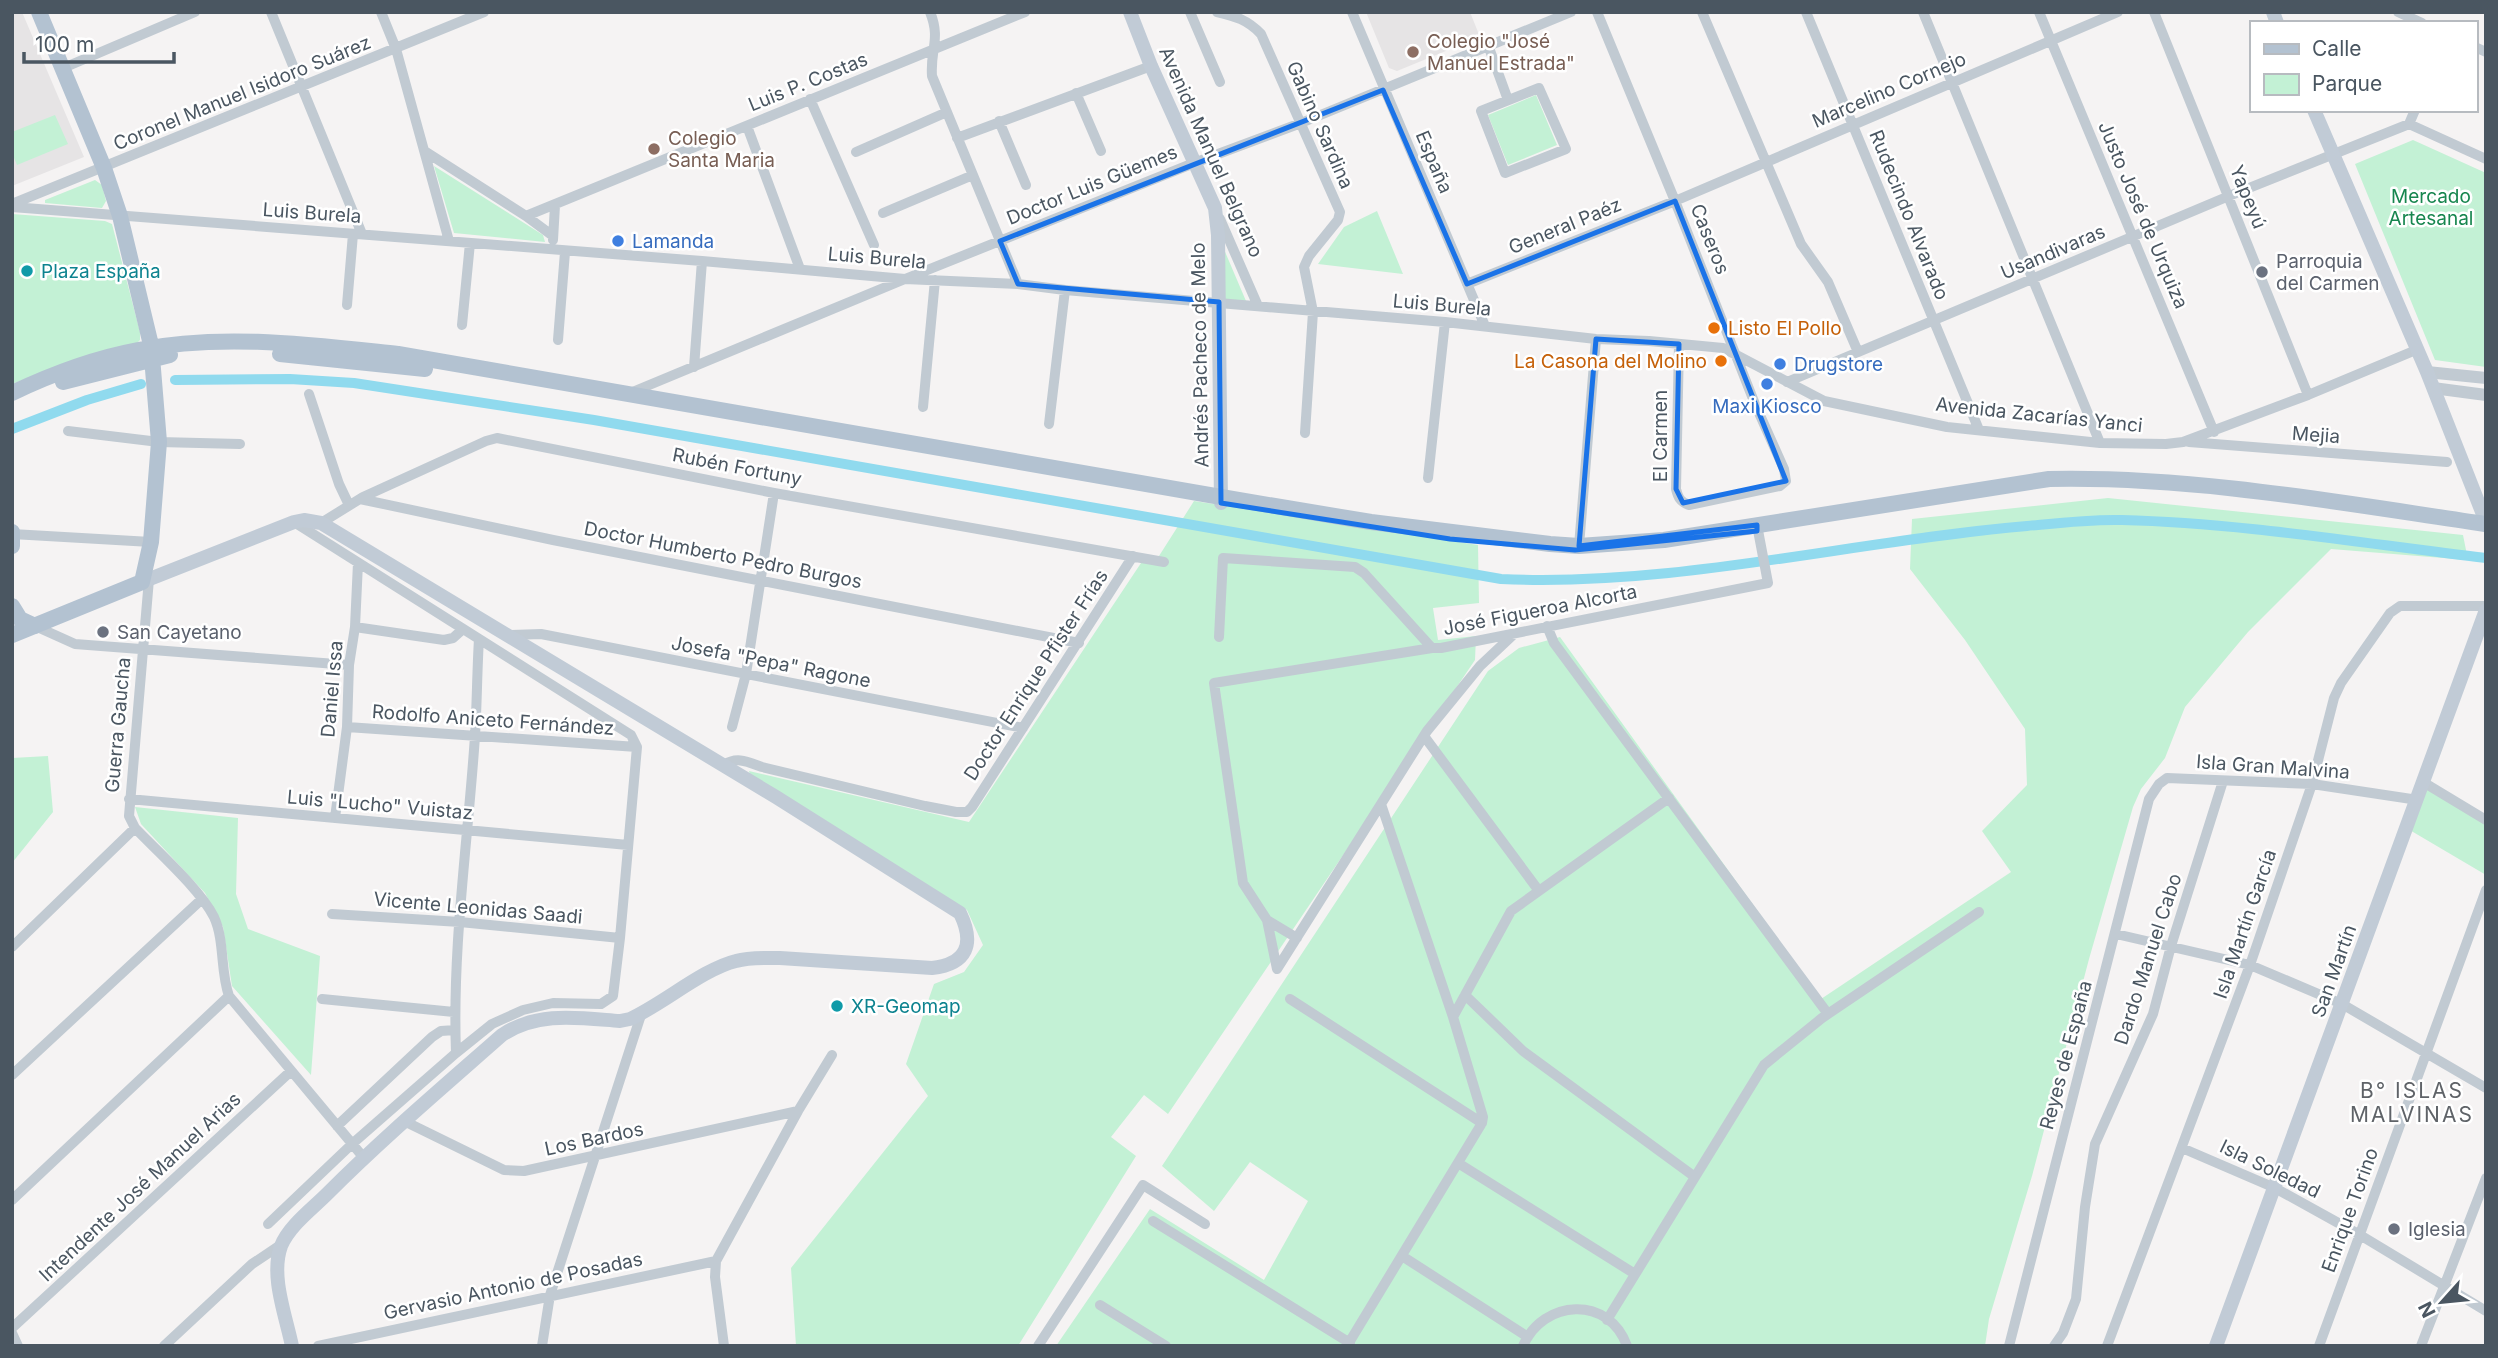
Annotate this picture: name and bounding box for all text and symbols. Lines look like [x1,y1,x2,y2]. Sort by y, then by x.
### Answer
scale bar [24,21,175,65]
legend [2250,21,2477,112]
place label: Colegio "José Manuel Estrada" [1427,30,1575,75]
street label: Coronel Manuel Isidoro Suárez [110,31,374,155]
text: 100 m [35,32,94,57]
text: Calle [2312,36,2362,61]
street label: Avenida Manuel Belgrano [1154,43,1268,261]
marker: Colegio "José Manuel Estrada" [1405,44,1421,60]
street label: Marcelino Cornejo [1809,47,1969,133]
street label: Luis P. Costas [745,48,871,116]
street label: Gabino Sardina [1282,58,1358,192]
text: Parque [2312,71,2382,96]
street label: Justo José de Urquiza [2093,118,2193,312]
place label: Colegio Santa Maria [668,127,775,172]
street label: España [1411,127,1457,197]
street label: Rudecindo Alvarado [1864,127,1954,303]
street label: Doctor Luis Güemes [1003,140,1181,230]
marker: Colegio Santa Maria [646,141,662,157]
street label: Yapeyú [2225,162,2271,232]
park label: Mercado Artesanal [2389,185,2473,230]
street label: General Paéz [1505,193,1625,259]
street label: Luis Burela [262,198,362,228]
street label: Caseros [1685,200,1735,278]
street label: Usandivaras [1997,220,2109,284]
place label: Lamanda [632,230,714,253]
marker: Lamanda [610,233,626,249]
street label: Luis Burela [827,242,927,274]
street label: Andrés Pacheco de Melo [1187,242,1213,468]
place label: Parroquia del Carmen [2276,250,2380,295]
place label: Plaza España [41,260,161,283]
marker: Plaza España [19,263,35,279]
marker: Parroquia del Carmen [2254,264,2270,280]
street label: Luis Burela [1392,289,1492,321]
place label: Listo El Pollo [1728,317,1842,340]
marker: Listo El Pollo [1706,320,1722,336]
place label: La Casona del Molino [1514,350,1707,373]
marker: La Casona del Molino [1713,353,1729,369]
place label: Drugstore [1794,353,1883,376]
marker: Drugstore [1772,356,1788,372]
marker: Maxi Kiosco [1759,376,1775,392]
street label: El Carmen [1649,390,1672,482]
street label: Avenida Zacarías Yanci [1934,393,2144,437]
place label: Maxi Kiosco [1712,395,1822,418]
street label: Mejia [2291,422,2341,448]
street label: Rubén Fortuny [670,443,804,491]
street label: Doctor Humberto Pedro Burgos [582,517,864,593]
street label: Doctor Enrique Pfister Frías [959,565,1113,785]
street label: José Figueroa Alcorta [1441,580,1639,640]
place label: San Cayetano [117,621,242,644]
marker: San Cayetano [95,624,111,640]
street label: Josefa "Pepa" Ragone [669,631,873,693]
street label: Daniel Issa [316,640,348,738]
street label: Guerra Gaucha [101,656,135,794]
street label: Rodolfo Aniceto Fernández [371,700,615,740]
street label: Isla Gran Malvina [2195,750,2351,784]
street label: Luis "Lucho" Vuistaz [286,785,474,825]
street label: Isla Martín García [2209,846,2281,1002]
street label: Dardo Manuel Cabo [2109,871,2187,1047]
street label: Vicente Leonidas Saadi [372,887,584,929]
street label: San Martín [2307,922,2361,1020]
street label: Reyes de España [2035,978,2097,1132]
place label: XR-Geomap [851,995,961,1018]
marker: XR-Geomap [829,998,845,1014]
district label: B° ISLAS MALVINAS [2350,1078,2474,1127]
street label: Intendente José Manuel Arias [35,1088,245,1286]
street label: Los Bardos [542,1117,646,1161]
street label: Isla Soledad [2216,1135,2324,1203]
street label: Enrique Torino [2317,1145,2383,1275]
place label: Iglesia [2408,1218,2466,1241]
marker: Iglesia [2386,1221,2402,1237]
street label: Gervasio Antonio de Posadas [381,1247,645,1325]
north arrow [2407,1267,2477,1337]
text: N [2414,1298,2441,1321]

